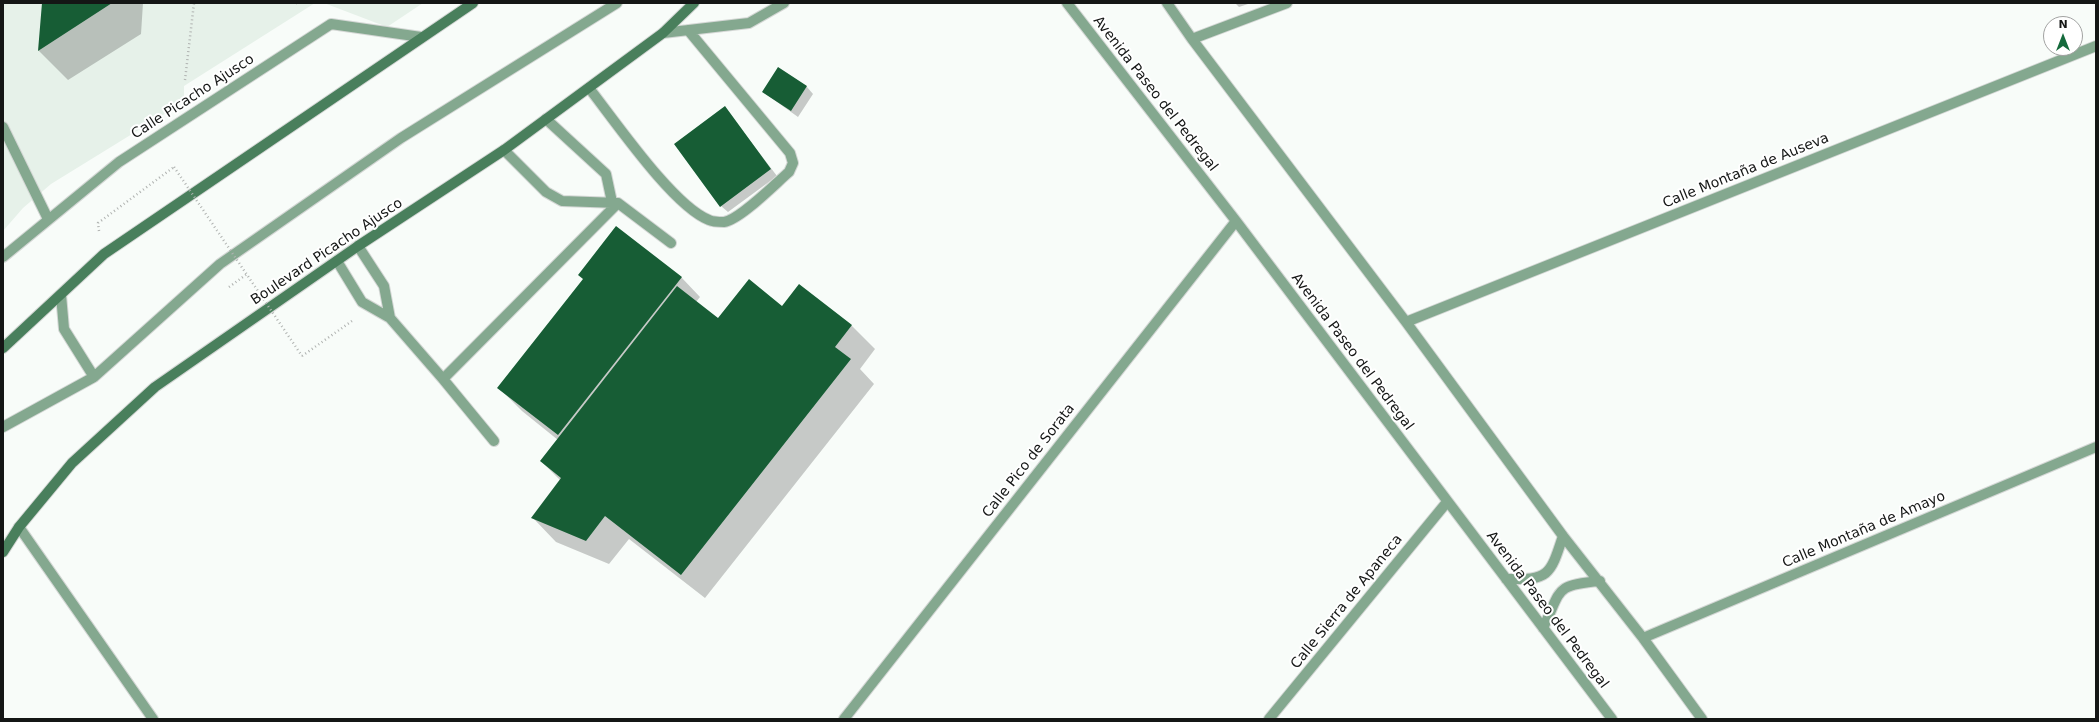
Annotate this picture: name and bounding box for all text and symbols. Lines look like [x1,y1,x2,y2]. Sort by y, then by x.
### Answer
street label: Avenida Paseo del Pedregal [1089,13,1221,175]
north arrow [2043,16,2083,56]
text: N [2058,18,2068,31]
street label: Calle Picacho Ajusco [128,51,258,143]
street label: Calle Montaña de Auseva [1660,130,1832,212]
street label: Boulevard Picacho Ajusco [248,195,406,309]
street label: Avenida Paseo del Pedregal [1287,270,1417,434]
street label: Calle Pico de Sorata [979,401,1079,521]
street label: Calle Montaña de Amayo [1780,488,1948,572]
street label: Avenida Paseo del Pedregal [1482,528,1612,692]
street label: Calle Sierra de Apaneca [1288,532,1406,672]

